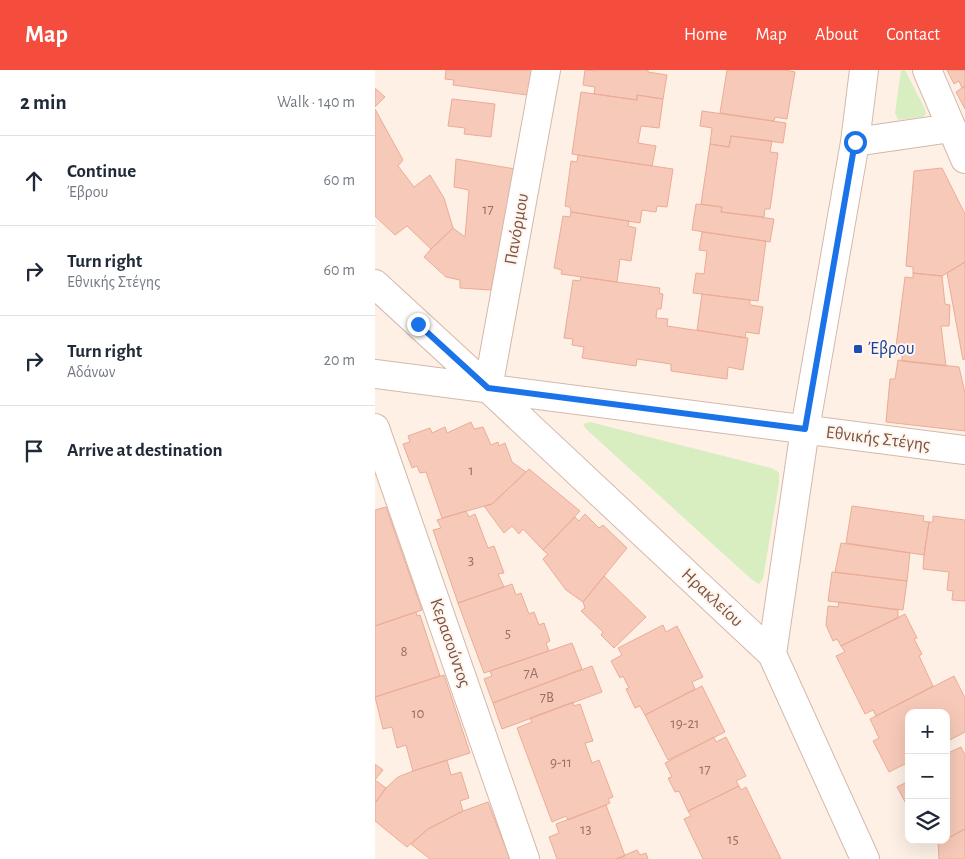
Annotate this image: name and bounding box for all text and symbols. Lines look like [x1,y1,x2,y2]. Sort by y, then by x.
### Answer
text: Map [25,23,68,47]
text: Home [684,26,727,44]
text: Map [755,26,787,44]
text: About [815,26,858,44]
text: Contact [886,26,940,44]
text: 2 min [20,92,67,113]
text: Walk · 140 m [277,94,355,110]
route start [844,131,867,154]
text: Continue [67,162,136,181]
icon: ahead [20,167,48,195]
text: 60 m [324,172,355,188]
text: Έβρου [67,184,108,200]
street label: Πανόρμου [502,192,532,266]
house number: 17 [482,202,494,217]
text: Turn right [67,252,142,271]
icon: right [20,257,48,285]
text: 60 m [324,262,355,278]
text: Εθνικής Στέγης [67,274,160,290]
route end [407,313,430,336]
place label: Έβρου [868,340,915,358]
text: Turn right [67,342,142,361]
marker: Έβρου [852,343,864,355]
icon: right [20,347,48,375]
text: 20 m [324,352,355,368]
text: Αδάνων [67,364,115,380]
street label: Εθνικής Στέγης [825,424,931,454]
icon: arrive [20,437,48,465]
text: Arrive at destination [67,441,223,460]
house number: 1 [468,463,474,478]
house number: 3 [468,553,474,568]
street label: Ηρακλείου [678,565,747,631]
street label: Κερασούντος [426,596,474,690]
house number: 5 [505,626,511,641]
house number: 8 [400,644,408,659]
house number: 7Α [524,666,539,681]
house number: 7Β [540,690,554,705]
house number: 10 [411,706,425,721]
map controls [905,709,950,844]
button: + [905,709,950,754]
house number: 19-21 [671,716,699,731]
button: − [905,754,950,799]
house number: 9-11 [550,755,572,770]
house number: 17 [699,762,711,777]
button: layers [905,799,950,844]
house number: 13 [580,822,592,837]
house number: 15 [727,832,739,847]

